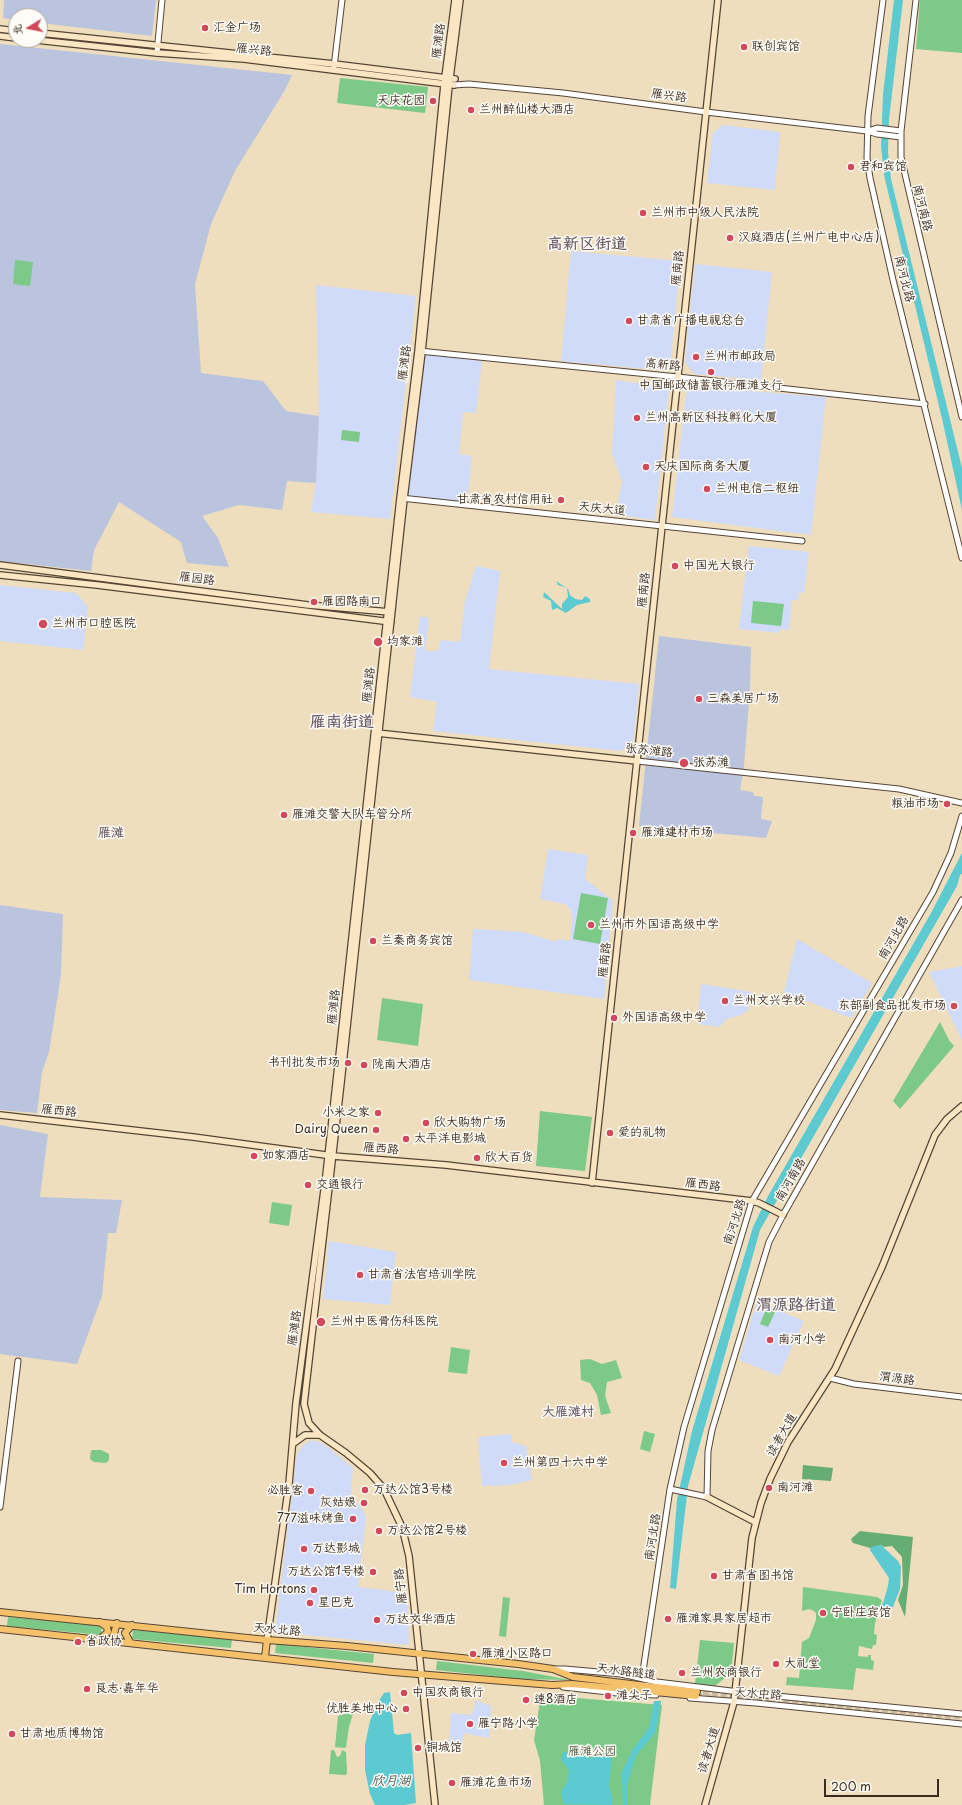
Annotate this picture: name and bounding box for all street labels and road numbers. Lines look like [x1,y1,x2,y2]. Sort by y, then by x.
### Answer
street label: 雁滩路 [430,22,448,60]
street label: 雁兴路 [235,41,273,59]
street label: 雁兴路 [650,86,688,106]
street label: 南河南路 [909,183,935,233]
street label: 雁南路 [669,249,687,287]
street label: 南河北路 [891,254,917,304]
street label: 雁滩路 [396,344,414,382]
street label: 高新路 [644,356,682,374]
street label: 天庆大道 [577,499,627,519]
street label: 雁园路 [178,570,216,588]
street label: 雁南路 [635,571,653,609]
street label: 雁滩路 [360,666,378,704]
street label: 张苏滩路 [624,741,674,761]
street label: 南河北路 [876,914,912,962]
street label: 雁南路 [596,941,614,979]
street label: 雁滩路 [325,988,343,1026]
street label: 雁西路 [40,1102,78,1120]
street label: 雁西路 [362,1140,400,1158]
street label: 南河南路 [773,1156,809,1204]
street label: 雁西路 [684,1176,722,1194]
street label: 南河北路 [721,1197,749,1247]
street label: 雁滩路 [285,1309,305,1347]
street label: 渭源路 [878,1370,916,1388]
street label: 读者大道 [764,1411,800,1459]
street label: 南河北路 [642,1512,664,1562]
street label: 雁宁路 [392,1567,410,1605]
street label: 天水北路 [252,1621,302,1639]
street label: 天水路隧道 [595,1661,657,1683]
street label: 天水中路 [734,1685,782,1703]
street label: 读者大道 [695,1725,723,1775]

